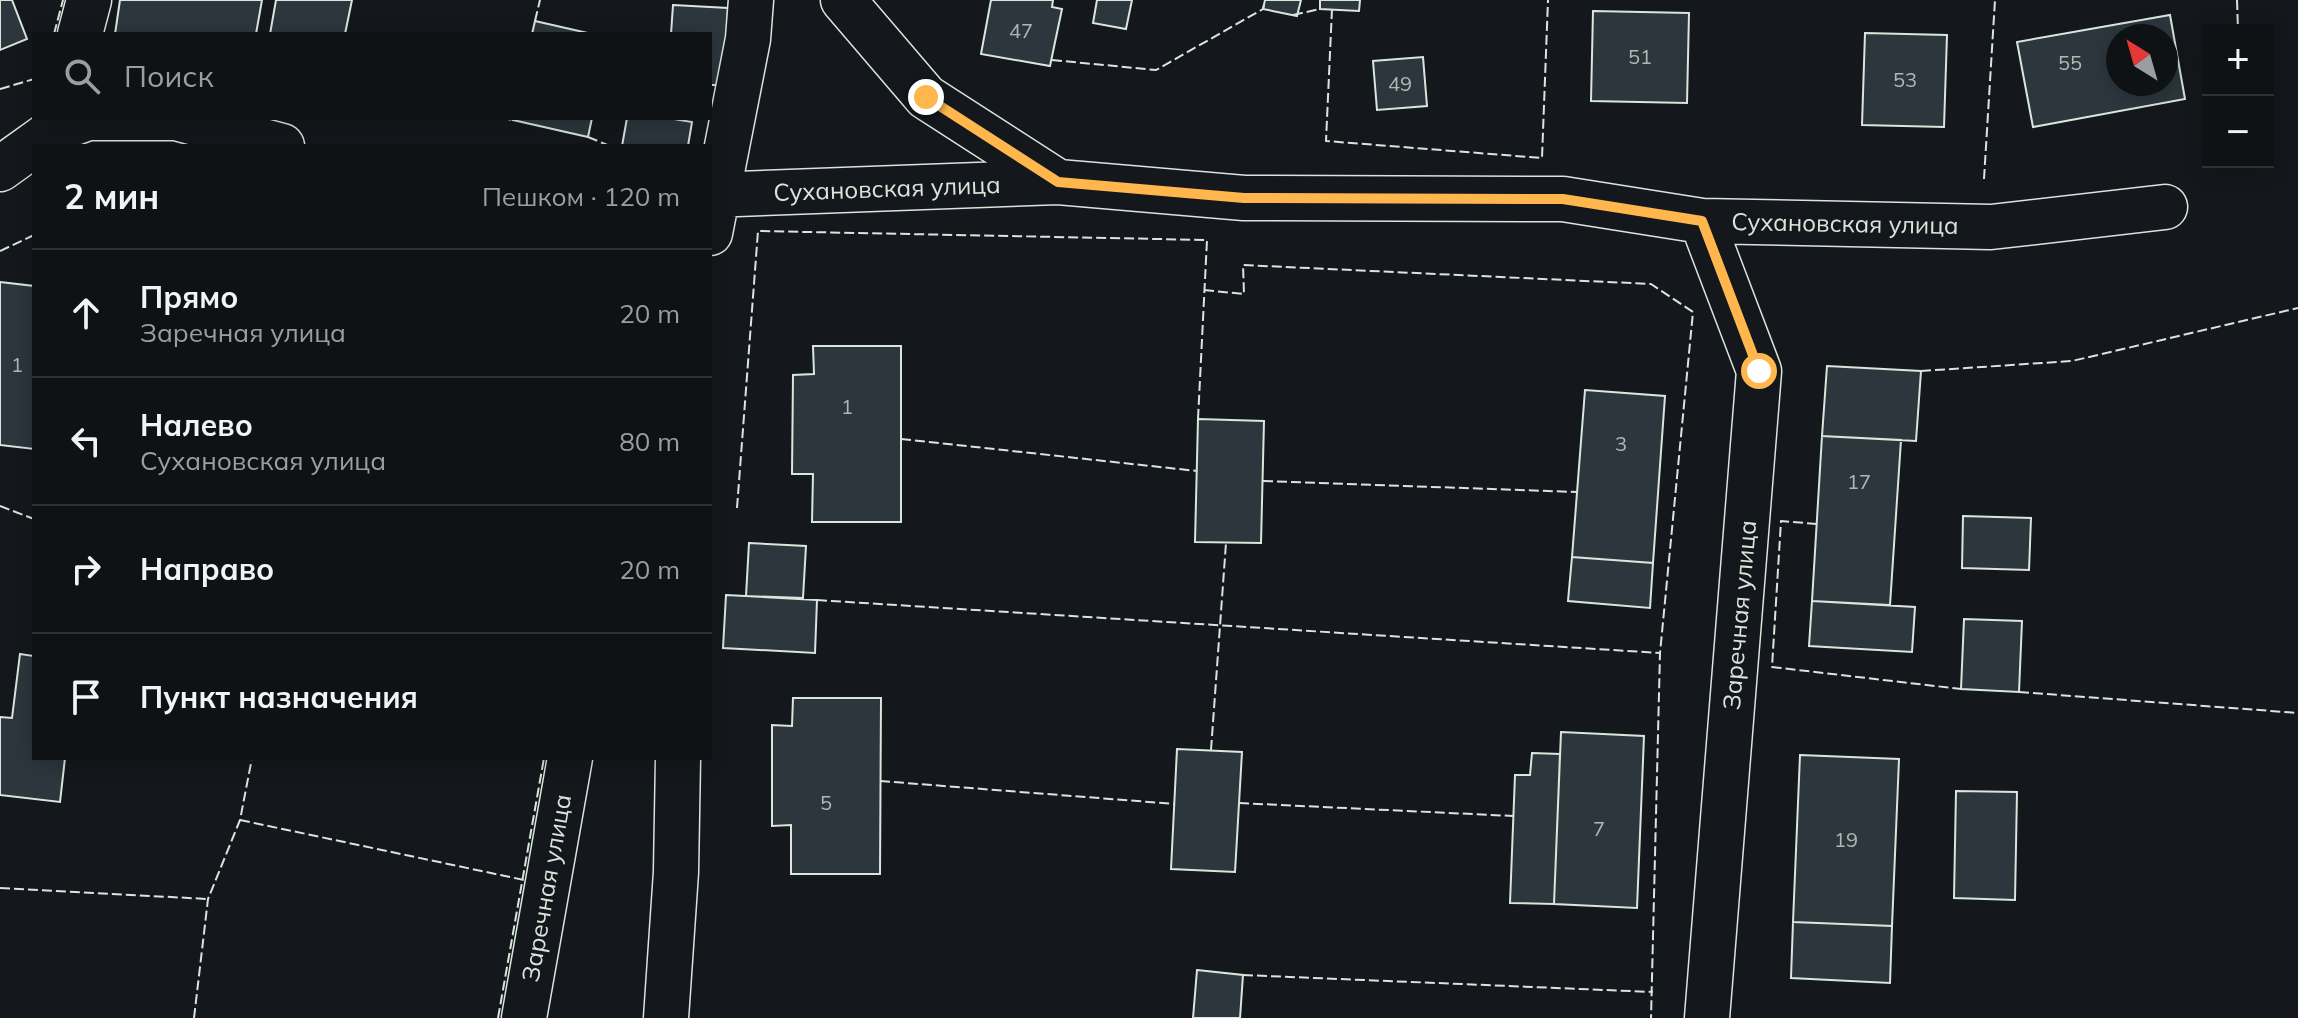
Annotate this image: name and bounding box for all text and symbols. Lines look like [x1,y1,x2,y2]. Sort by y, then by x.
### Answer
house number: 47 [1009,18,1033,43]
north arrow [2106,24,2178,96]
map controls [2202,24,2274,168]
button: + [2202,24,2274,96]
search box [32,32,712,120]
house number: 51 [1628,44,1652,69]
house number: 55 [2058,50,2082,75]
icon: search [60,54,104,98]
text: Поиск [124,57,214,95]
house number: 53 [1893,67,1917,92]
house number: 49 [1388,71,1412,96]
route end [908,79,944,115]
button: − [2202,96,2274,168]
street label: Сухановская улица [773,169,1001,207]
text: 2 мин [64,175,159,218]
text: Пешком · 120 m [482,180,680,213]
street label: Сухановская улица [1731,206,1959,240]
text: Прямо [140,278,238,316]
icon: ahead [64,291,108,335]
text: 20 m [619,297,680,330]
text: Заречная улица [140,316,346,349]
house number: 1 [11,352,23,377]
route start [1741,353,1777,389]
house number: 1 [841,394,853,419]
text: Налево [140,406,253,444]
icon: left [64,419,108,463]
text: 80 m [619,425,680,458]
house number: 3 [1615,431,1627,456]
text: Сухановская улица [140,444,386,477]
house number: 17 [1847,469,1871,494]
street label: Заречная улица [1716,519,1762,711]
icon: right [64,547,108,591]
text: Направо [140,550,274,588]
text: 20 m [619,553,680,586]
icon: arrive [64,675,108,719]
text: Пункт назначения [140,678,418,716]
house number: 5 [820,790,832,815]
street label: Заречная улица [515,792,577,984]
house number: 7 [1593,816,1605,841]
house number: 19 [1834,827,1858,852]

